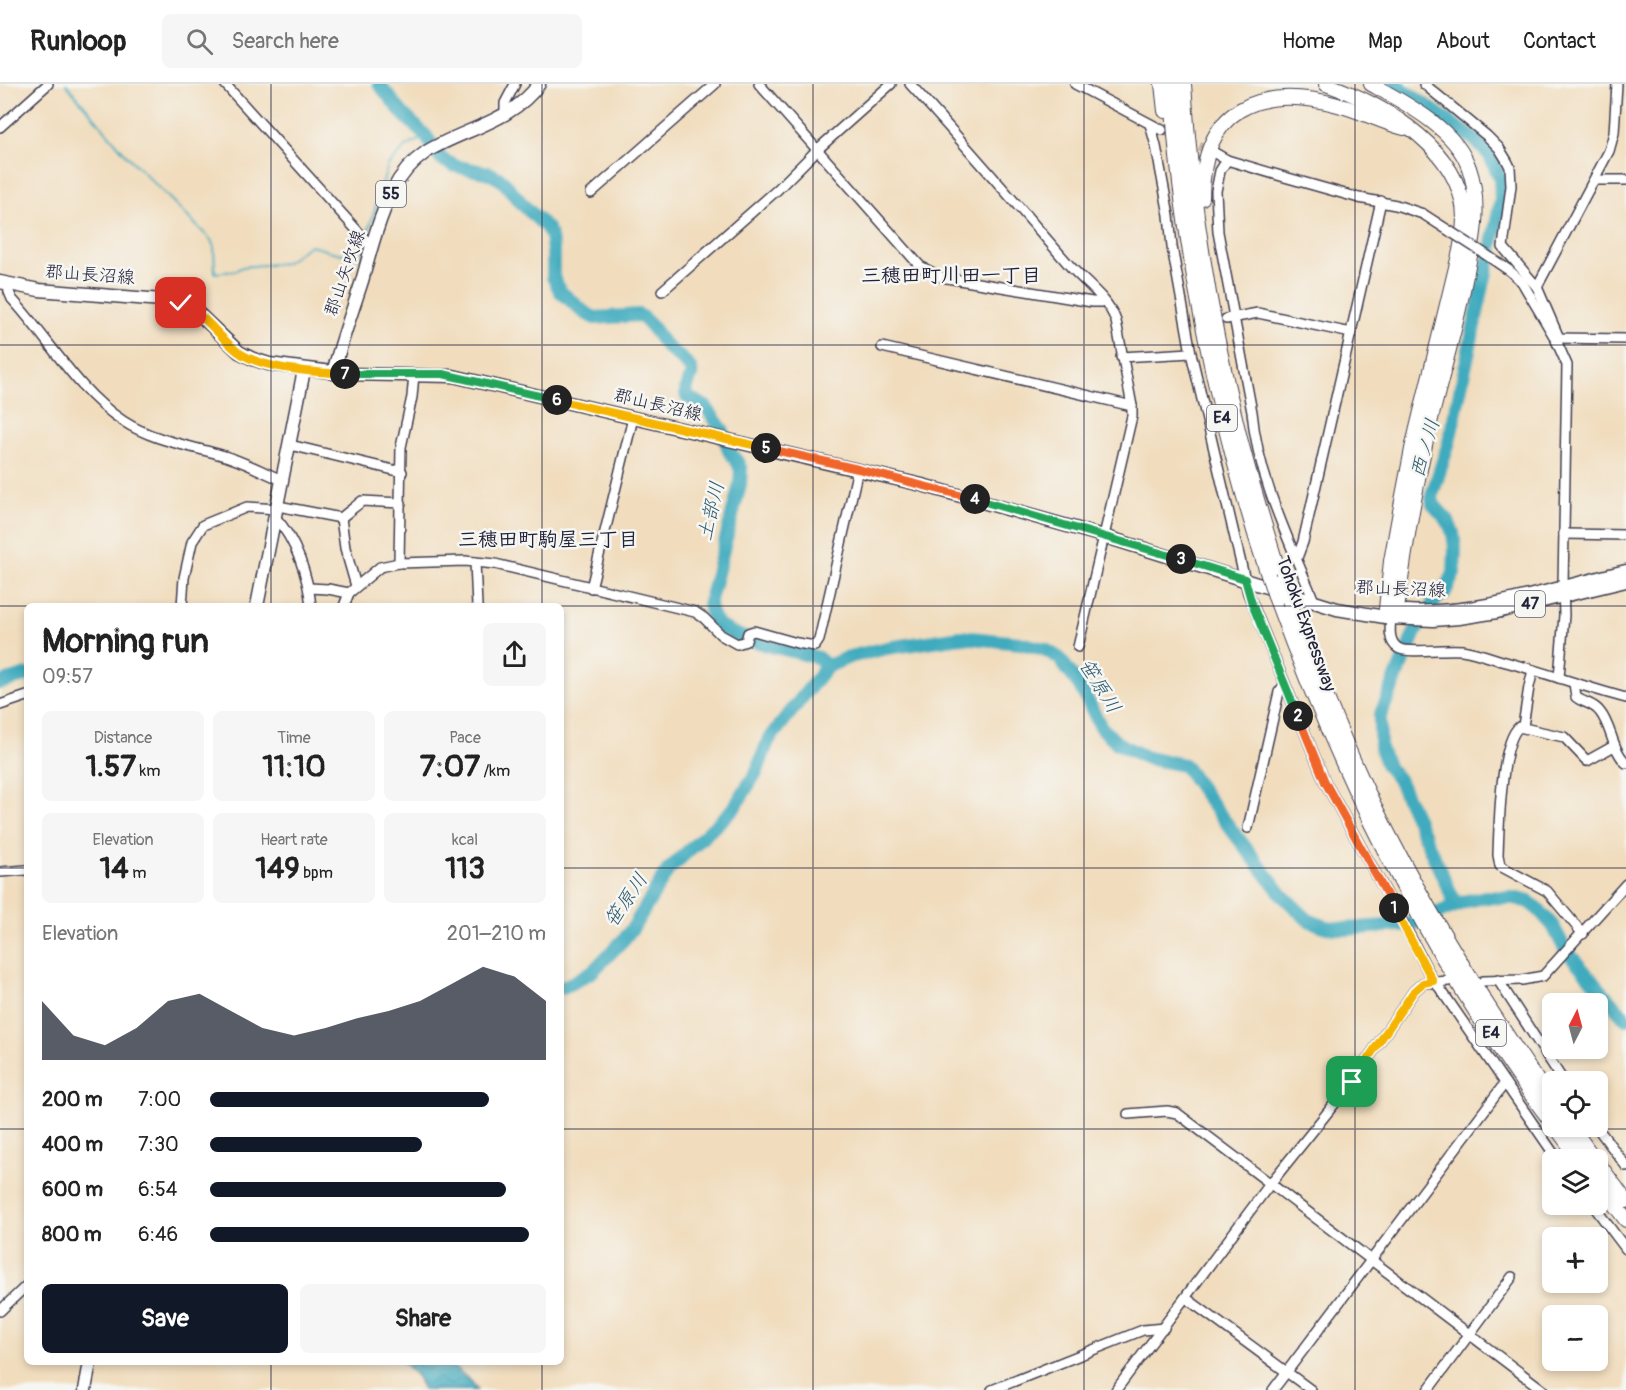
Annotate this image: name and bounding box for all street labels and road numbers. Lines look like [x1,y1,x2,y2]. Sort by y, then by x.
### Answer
road number: 55 [376,181,406,207]
street label: 郡山矢吹線 [319,227,371,319]
street label: 郡山長沼線 [44,260,136,290]
street label: 郡山長沼線 [612,384,704,426]
road number: E4 [1207,405,1237,431]
street label: Tohoku Expressway [1271,553,1341,695]
street label: 郡山長沼線 [1356,576,1446,602]
road number: 47 [1515,591,1545,617]
road number: E4 [1476,1020,1506,1046]

